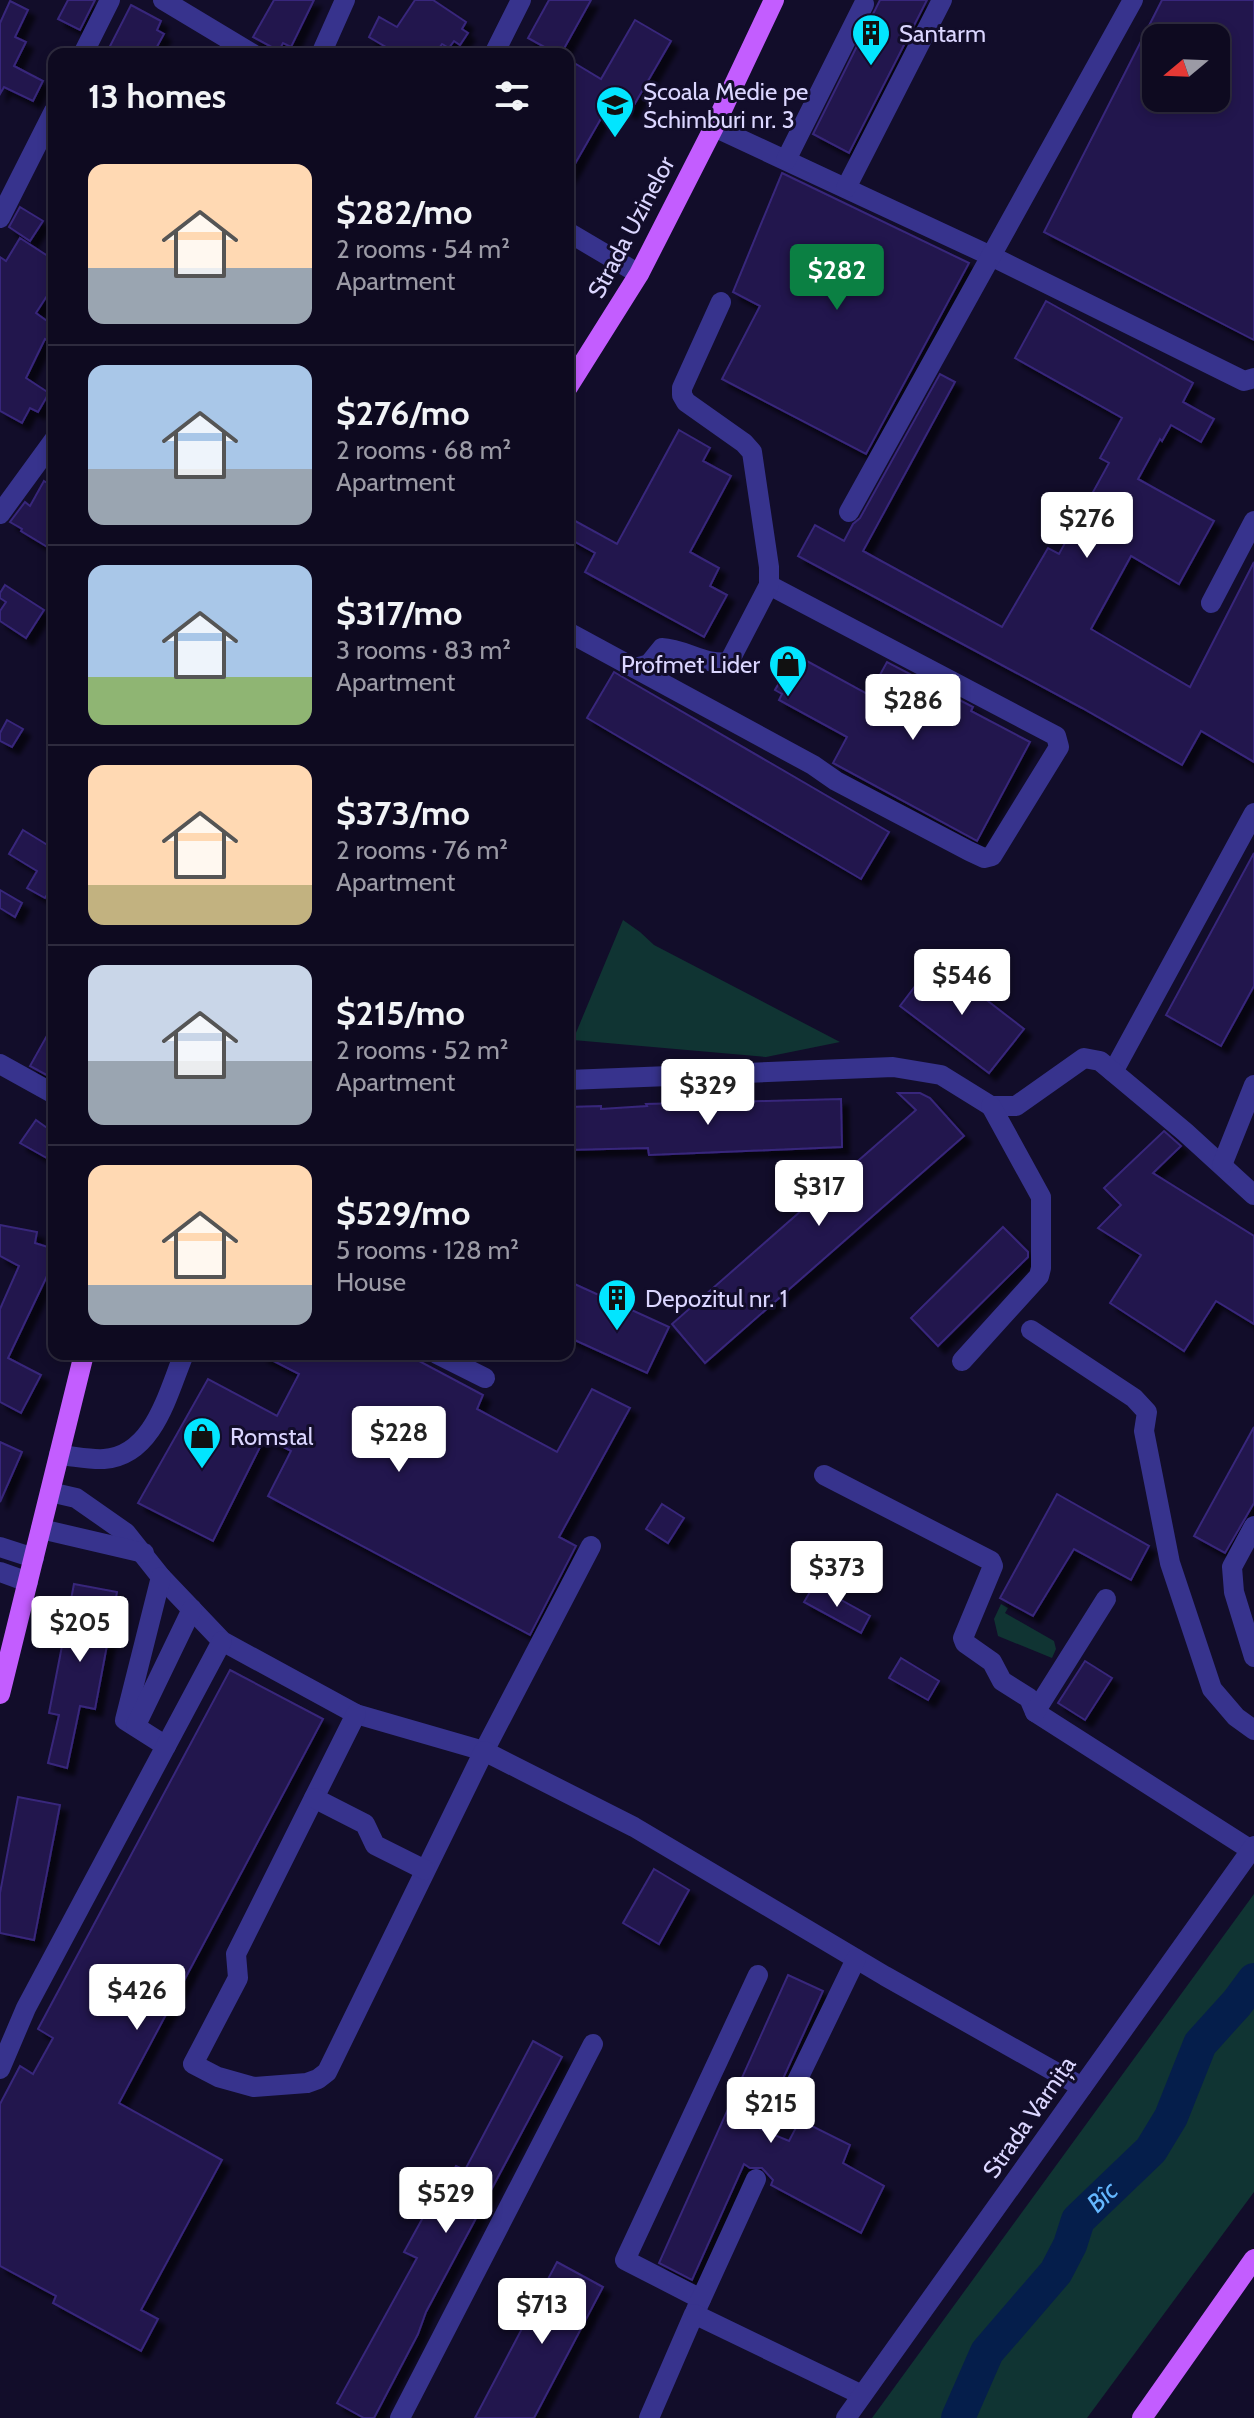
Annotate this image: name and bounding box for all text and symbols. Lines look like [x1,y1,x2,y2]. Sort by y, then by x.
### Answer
building icon: Santarm [850,12,892,67]
place label: Santarm [899,19,986,48]
north arrow [1142,24,1230,112]
map controls [1142,24,1230,112]
icon: filters [490,74,534,118]
text: 13 homes [88,75,226,117]
place label: Școala Medie pe Schimburi nr. 3 [643,77,808,134]
school or university icon: Școala Medie pe Schimburi nr. 3 [594,84,636,139]
street label: Strada Uzinelor [581,151,681,303]
text: $282/mo [336,191,472,233]
icon: home [152,196,248,292]
text: 2 rooms · 54 m² [336,233,510,265]
pin: $282 [790,244,884,312]
text: $282 [808,254,866,286]
text: Apartment [336,265,455,297]
text: $276/mo [336,392,470,434]
icon: home [152,397,248,493]
text: 2 rooms · 68 m² [336,434,511,466]
text: Apartment [336,466,455,498]
pin: $276 [1040,492,1134,560]
text: $276 [1059,502,1115,534]
text: $317/mo [336,592,462,634]
icon: home [152,597,248,693]
text: 3 rooms · 83 m² [336,634,511,666]
shop icon: Profmet Lider [767,643,809,698]
place label: Profmet Lider [621,650,760,679]
text: Apartment [336,666,455,698]
pin: $286 [866,674,960,742]
text: $286 [883,684,943,716]
text: $373/mo [336,792,470,834]
icon: home [152,797,248,893]
text: 2 rooms · 76 m² [336,834,508,866]
text: Apartment [336,866,455,898]
pin: $546 [915,949,1009,1017]
text: $546 [932,959,992,991]
text: $215/mo [336,992,465,1034]
icon: home [152,997,248,1093]
text: 2 rooms · 52 m² [336,1034,508,1066]
pin: $329 [661,1059,755,1127]
text: Apartment [336,1066,455,1098]
text: $329 [679,1069,737,1101]
pin: $317 [772,1160,866,1228]
text: $317 [793,1170,845,1202]
text: $529/mo [336,1192,470,1234]
icon: home [152,1197,248,1293]
text: 5 rooms · 128 m² [336,1234,519,1266]
text: House [336,1266,406,1298]
building icon: Depozitul nr. 1 [596,1277,638,1332]
place label: Depozitul nr. 1 [645,1284,788,1313]
pin: $228 [352,1406,446,1474]
shop icon: Romstal [181,1415,223,1470]
text: $228 [370,1416,428,1448]
place label: Romstal [230,1422,314,1451]
pin: $373 [790,1541,884,1609]
text: $373 [809,1551,865,1583]
pin: $205 [33,1596,127,1664]
text: $205 [49,1606,111,1638]
pin: $426 [90,1964,184,2032]
text: $426 [107,1974,167,2006]
street label: Strada Varnița [976,2050,1083,2184]
pin: $215 [724,2077,818,2145]
text: $215 [745,2087,797,2119]
pin: $529 [399,2167,493,2235]
water label: Bîc [1080,2174,1125,2219]
text: $529 [417,2177,475,2209]
pin: $713 [495,2278,589,2346]
text: $713 [516,2288,568,2320]

